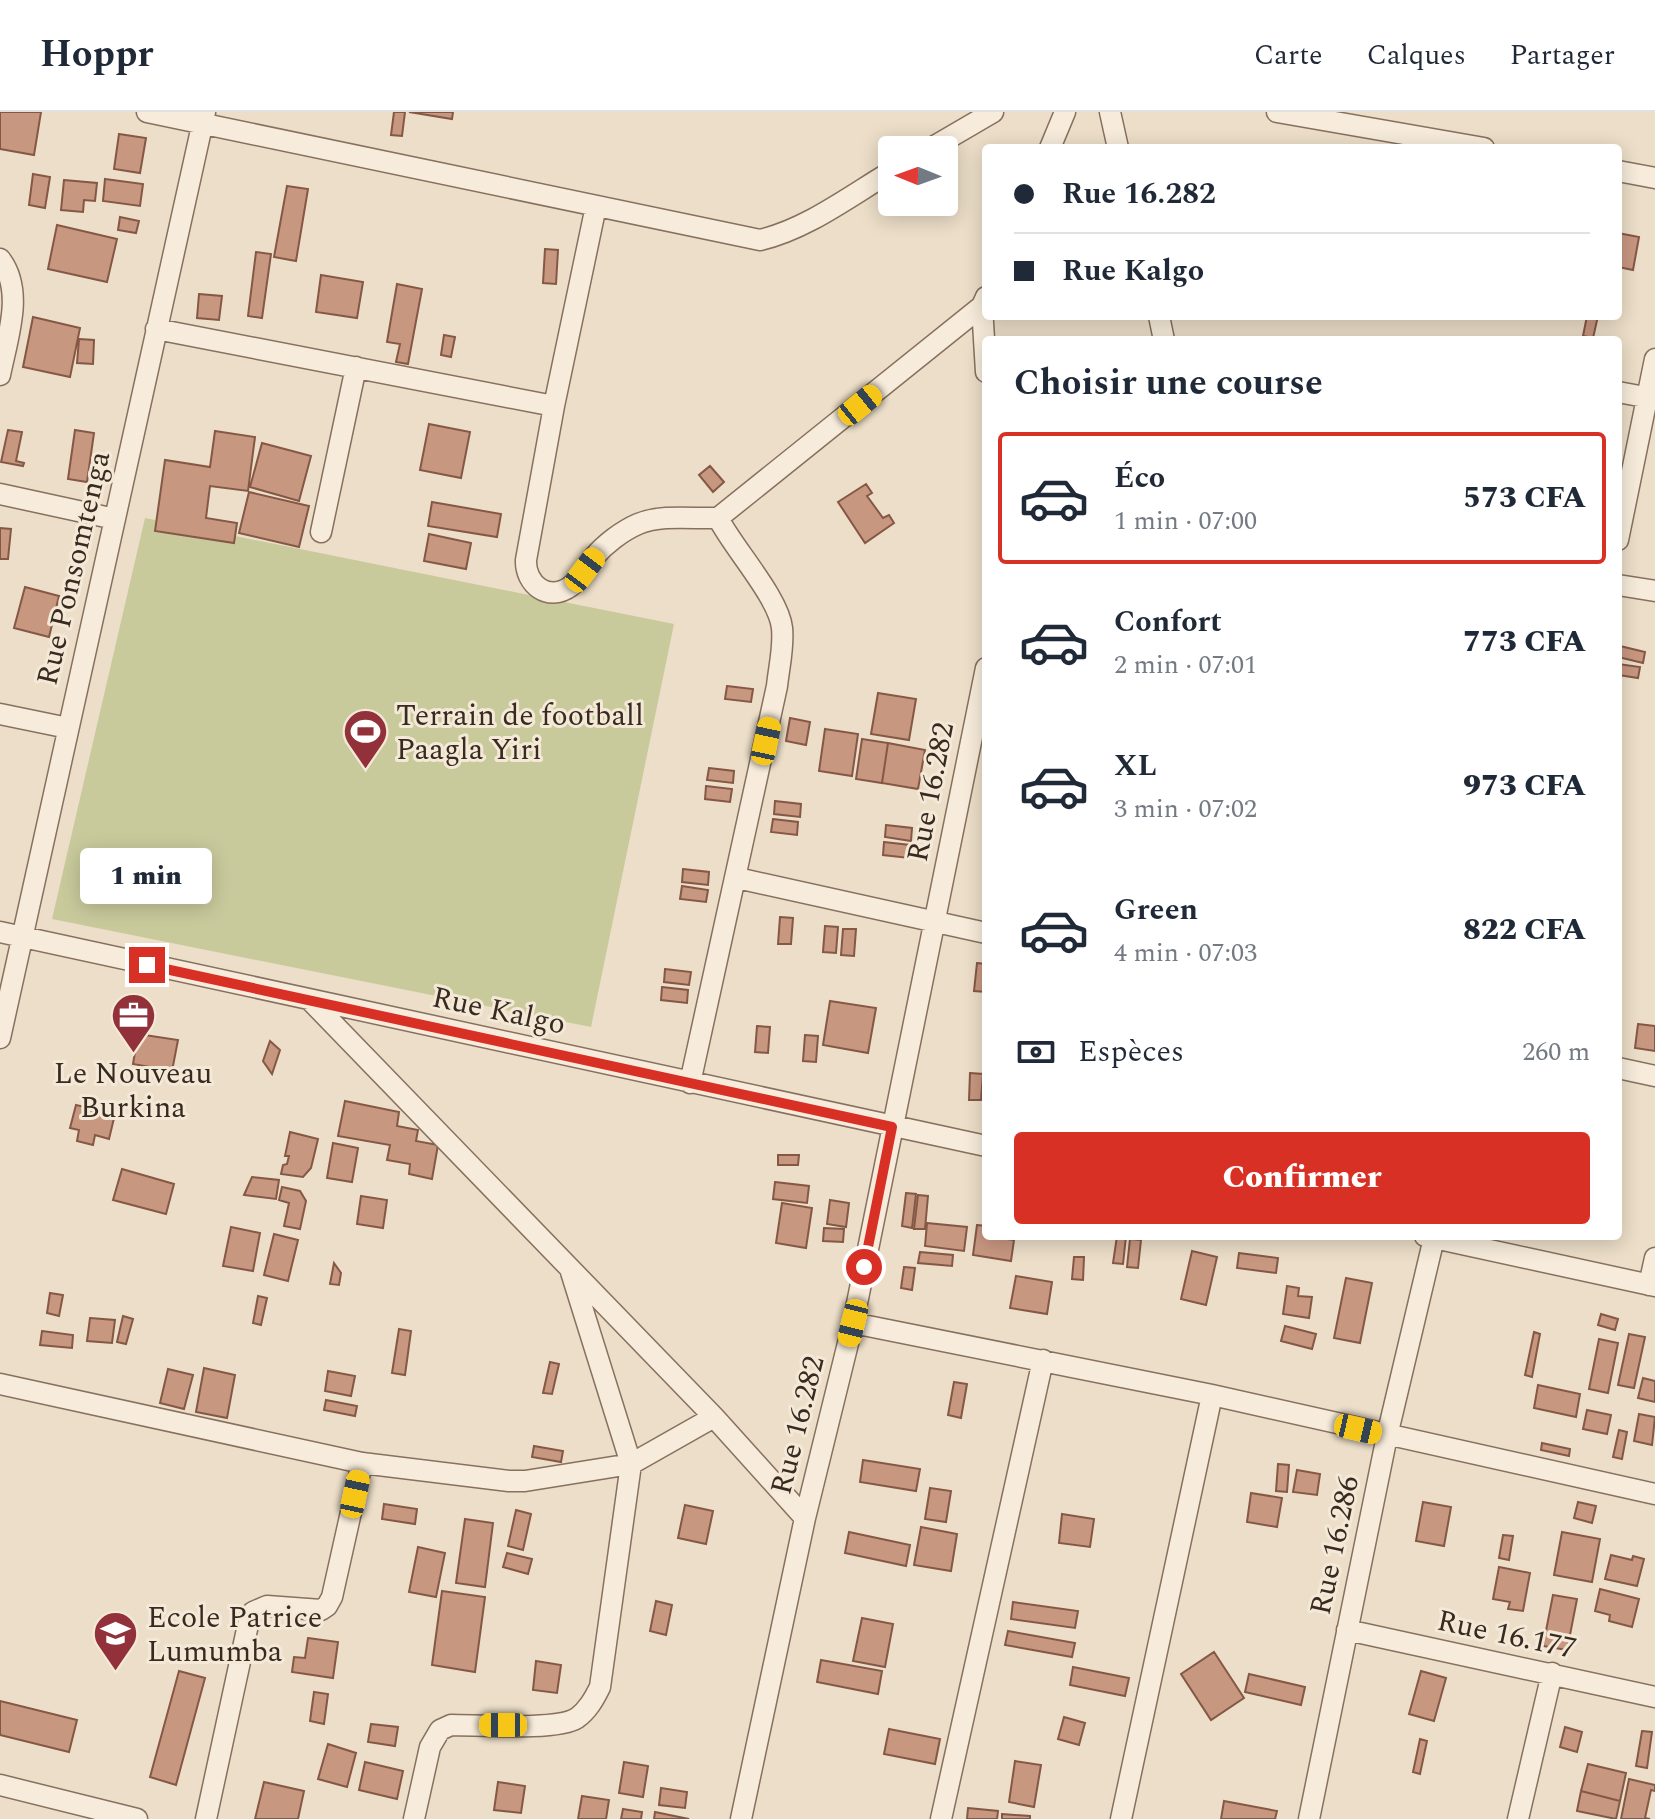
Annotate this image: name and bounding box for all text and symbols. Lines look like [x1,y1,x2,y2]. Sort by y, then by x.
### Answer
text: Hoppr [40,26,153,84]
text: Carte [1254,34,1323,77]
text: Calques [1367,34,1466,77]
text: Partager [1510,34,1615,77]
north arrow [878,136,958,216]
map controls [878,136,958,216]
text: Rue 16.282 [1062,171,1216,217]
text: Rue Kalgo [1062,248,1204,294]
text: Choisir une course [1014,356,1323,411]
car [834,381,886,429]
street label: Rue Ponsomtenga [25,446,123,690]
text: Éco [1114,455,1165,501]
icon: car [1018,462,1090,534]
text: 573 CFA [1463,475,1586,521]
text: 1 min · 07:00 [1114,501,1257,541]
car [561,544,609,596]
text: Confort [1114,599,1222,645]
icon: car [1018,606,1090,678]
text: 773 CFA [1463,619,1586,665]
text: 2 min · 07:01 [1114,645,1257,685]
place label: Terrain de football Paagla Yiri [396,693,644,773]
sports icon: Terrain de football Paagla Yiri [341,708,389,771]
car [749,715,783,767]
street label: Rue 16.282 [895,719,967,866]
text: XL [1114,743,1157,789]
icon: car [1018,750,1090,822]
text: 973 CFA [1463,763,1586,809]
text: 3 min · 07:02 [1114,789,1257,829]
callout: 1 min [81,849,213,905]
text: 1 min [110,856,182,896]
text: Green [1114,887,1198,933]
icon: car [1018,894,1090,966]
text: 822 CFA [1463,907,1586,953]
text: 4 min · 07:03 [1114,933,1257,973]
route end [129,947,165,983]
street label: Rue Kalgo [428,974,570,1048]
office icon: Le Nouveau Burkina [109,991,157,1054]
text: Espèces [1078,1029,1184,1075]
icon: cash [1014,1030,1058,1074]
text: 260 m [1522,1032,1590,1072]
place label: Le Nouveau Burkina [54,1051,212,1131]
button: Confirmer [1014,1132,1590,1224]
route start [846,1249,882,1285]
car [836,1297,870,1349]
street label: Rue 16.282 [759,1351,837,1499]
car [1332,1412,1384,1446]
car [338,1468,372,1520]
street label: Rue 16.286 [1298,1471,1372,1619]
place label: Ecole Patrice Lumumba [147,1595,322,1675]
street label: Rue 16.177 [1433,1598,1581,1672]
school or university icon: Ecole Patrice Lumumba [92,1610,140,1673]
car [479,1713,527,1737]

